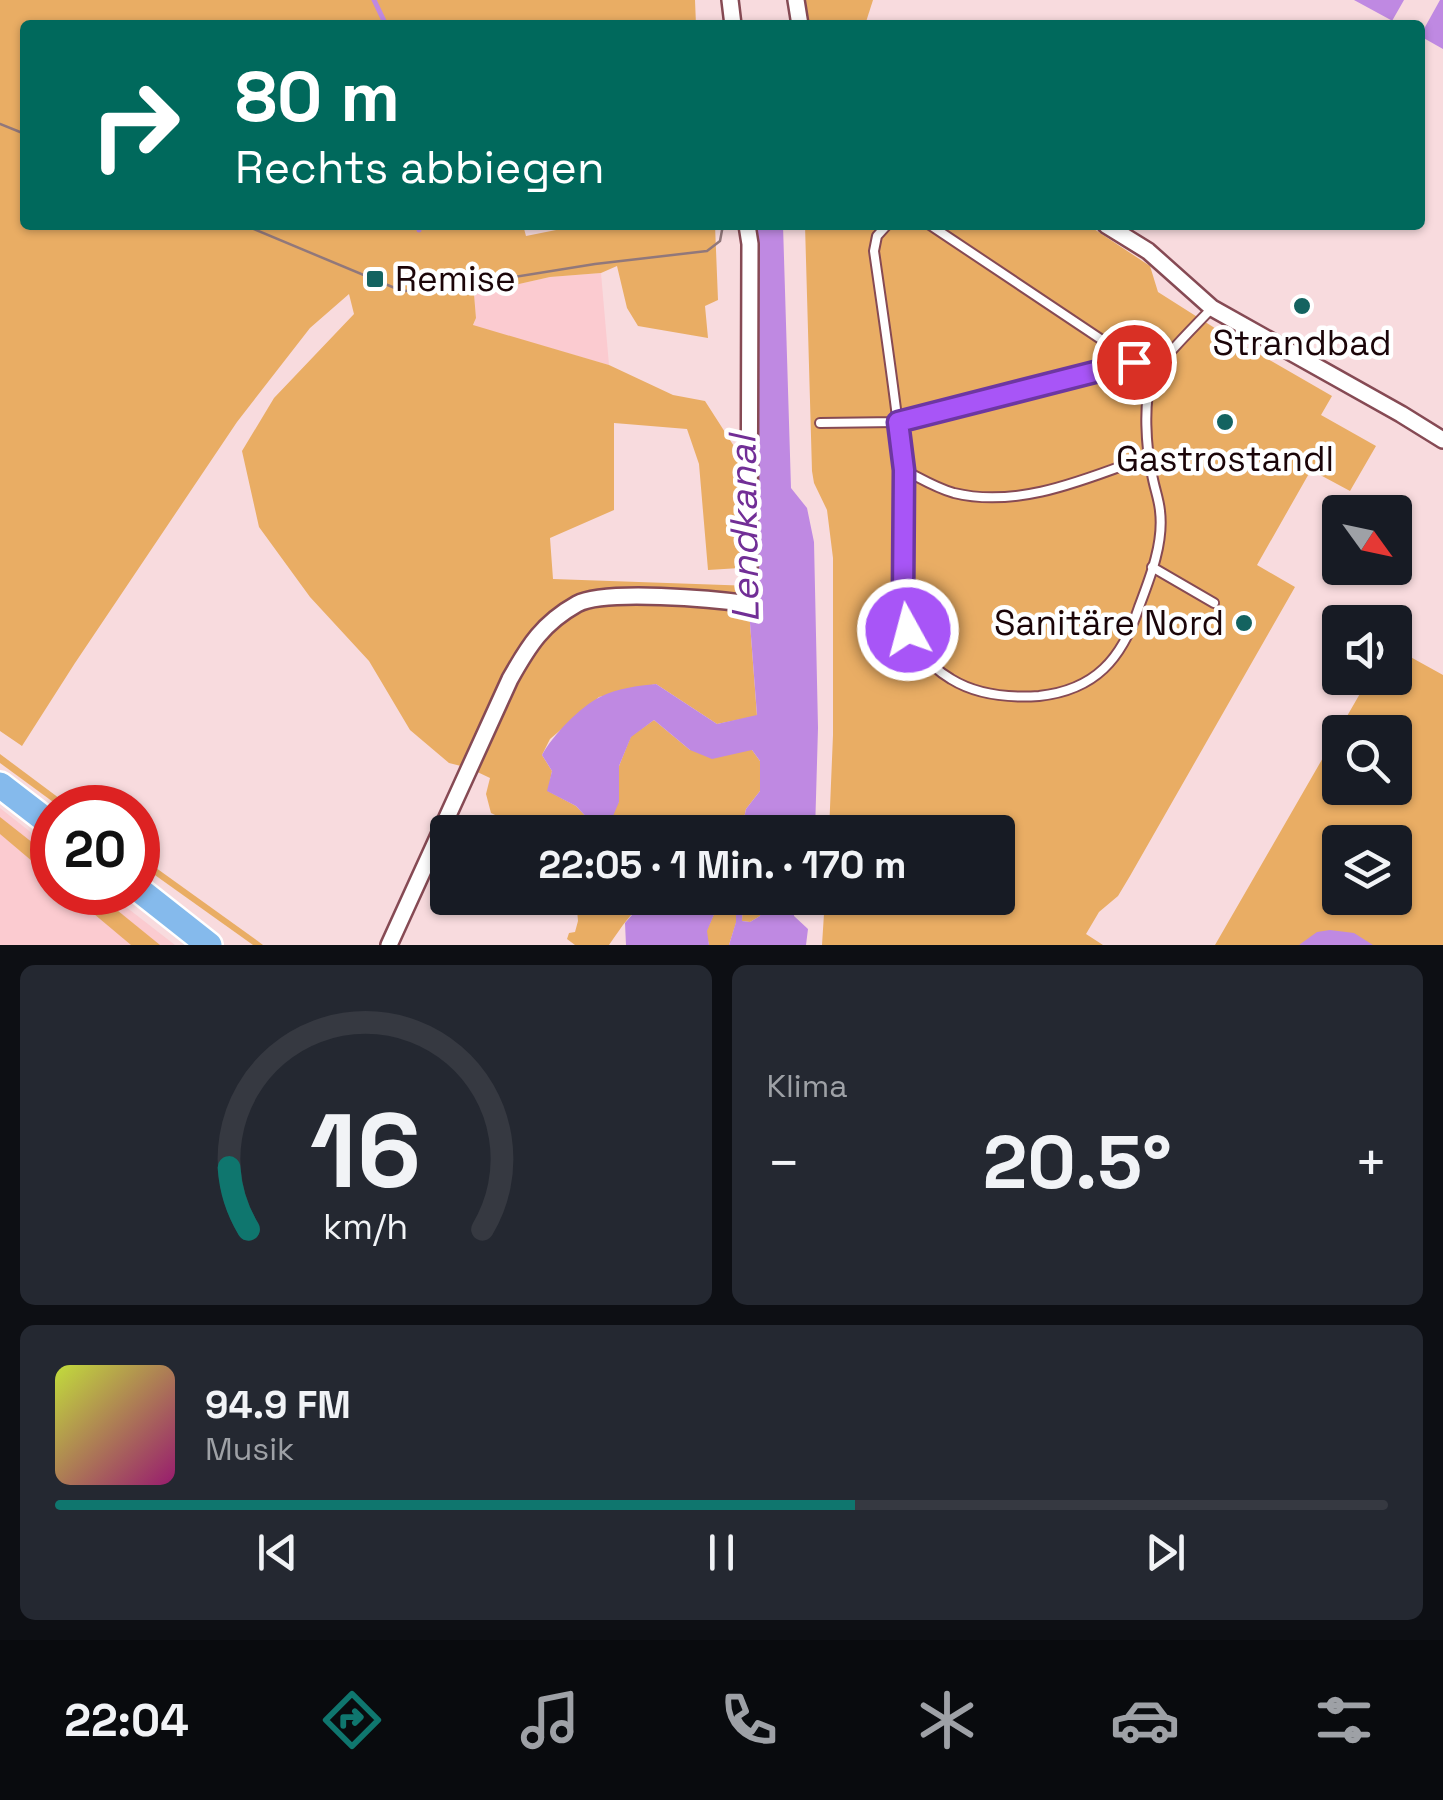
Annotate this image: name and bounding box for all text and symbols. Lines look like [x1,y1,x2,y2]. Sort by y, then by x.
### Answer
text: 80 m [235,52,400,141]
icon: right [70,60,200,190]
text: Rechts abbiegen [235,139,605,196]
place label: Remise [395,257,516,301]
marker: Remise [364,268,386,290]
marker: Strandbad [1291,295,1313,317]
pin [1092,320,1177,405]
place label: Strandbad [1212,321,1392,365]
icon: arrive [1107,335,1162,390]
marker: Gastrostandl [1214,411,1236,433]
water label: Lendkanal [718,431,770,623]
place label: Gastrostandl [1116,437,1334,481]
north arrow [1322,495,1412,585]
map controls [1322,495,1412,915]
position arrow [856,578,960,682]
place label: Sanitäre Nord [994,601,1224,645]
button: sound [1322,605,1412,695]
marker: Sanitäre Nord [1233,612,1255,634]
button: search [1322,715,1412,805]
speed limit sign: 20 [30,785,160,915]
button: layers [1322,825,1412,915]
text: 22:05 · 1 Min. · 170 m [539,841,906,889]
text: Klima [767,1066,848,1106]
text: 16 [310,1085,421,1217]
text: 20.5° [983,1114,1172,1210]
text: − [767,1128,801,1198]
text: + [1354,1128,1388,1198]
text: km/h [323,1204,408,1249]
text: 94.9 FM [205,1381,351,1429]
text: Musik [205,1429,294,1469]
icon: previous [250,1525,305,1580]
icon: pause [694,1525,749,1580]
icon: next [1138,1525,1193,1580]
icon: directions [317,1685,387,1755]
icon: music [515,1685,585,1755]
icon: phone [714,1685,784,1755]
icon: climate [912,1685,982,1755]
icon: car [1110,1685,1180,1755]
icon: filters [1309,1685,1379,1755]
text: 22:04 [64,1692,189,1749]

